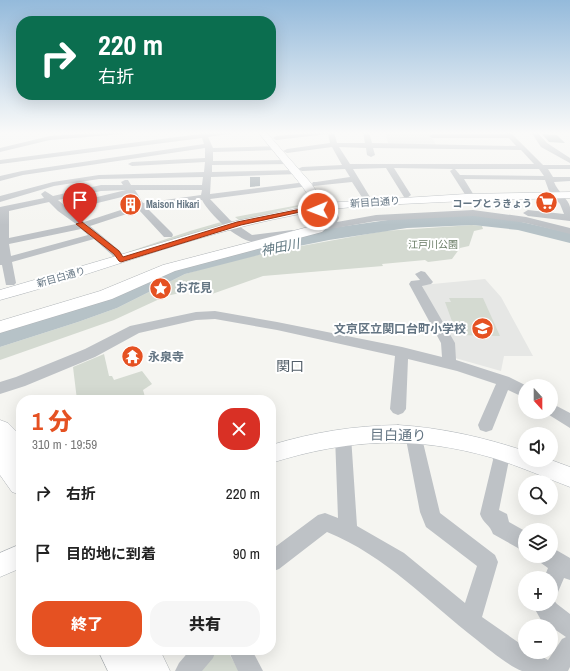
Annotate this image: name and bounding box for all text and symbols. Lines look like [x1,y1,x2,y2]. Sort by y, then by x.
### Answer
text: 220 m [98,26,163,64]
icon: right [32,32,84,84]
text: 右折 [98,64,134,89]
pin [63,183,97,224]
icon: arrive [69,189,91,211]
position arrow [297,189,339,231]
supermarket icon: コープとうきょう [534,190,560,216]
building icon: Maison Hikari [118,191,144,217]
street label: 新目白通り [350,194,400,210]
place label: コープとうきょう [453,197,532,210]
place label: Maison Hikari [146,198,199,211]
water label: 神田川 [259,235,303,259]
park label: 江戸川公園 [408,238,458,251]
street label: 新目白通り [35,264,87,290]
place icon: お花見 [147,275,173,301]
place label: お花見 [176,280,212,296]
school or university icon: 文京区立関口台町小学校 [469,316,495,342]
place label: 文京区立関口台町小学校 [334,321,466,337]
temple icon: 永泉寺 [120,344,146,370]
place label: 永泉寺 [148,349,184,365]
district label: 関口 [276,357,304,375]
north arrow [518,379,558,419]
map controls [518,379,558,659]
text: 1 分 [32,405,72,437]
button: close [218,408,260,450]
street label: 目白通り [370,426,426,444]
button: sound [518,427,558,467]
text: 310 m · 19:59 [32,436,97,453]
button: search [518,475,558,515]
icon: right [32,482,54,504]
text: 右折 [66,483,96,504]
text: 220 m [226,483,260,504]
button: layers [518,523,558,563]
icon: arrive [32,542,54,564]
text: 目的地に到着 [66,543,156,564]
text: 90 m [233,543,260,564]
button: + [518,571,558,611]
button: 終了 [32,601,142,647]
button: 共有 [150,601,260,647]
button: − [518,619,558,659]

